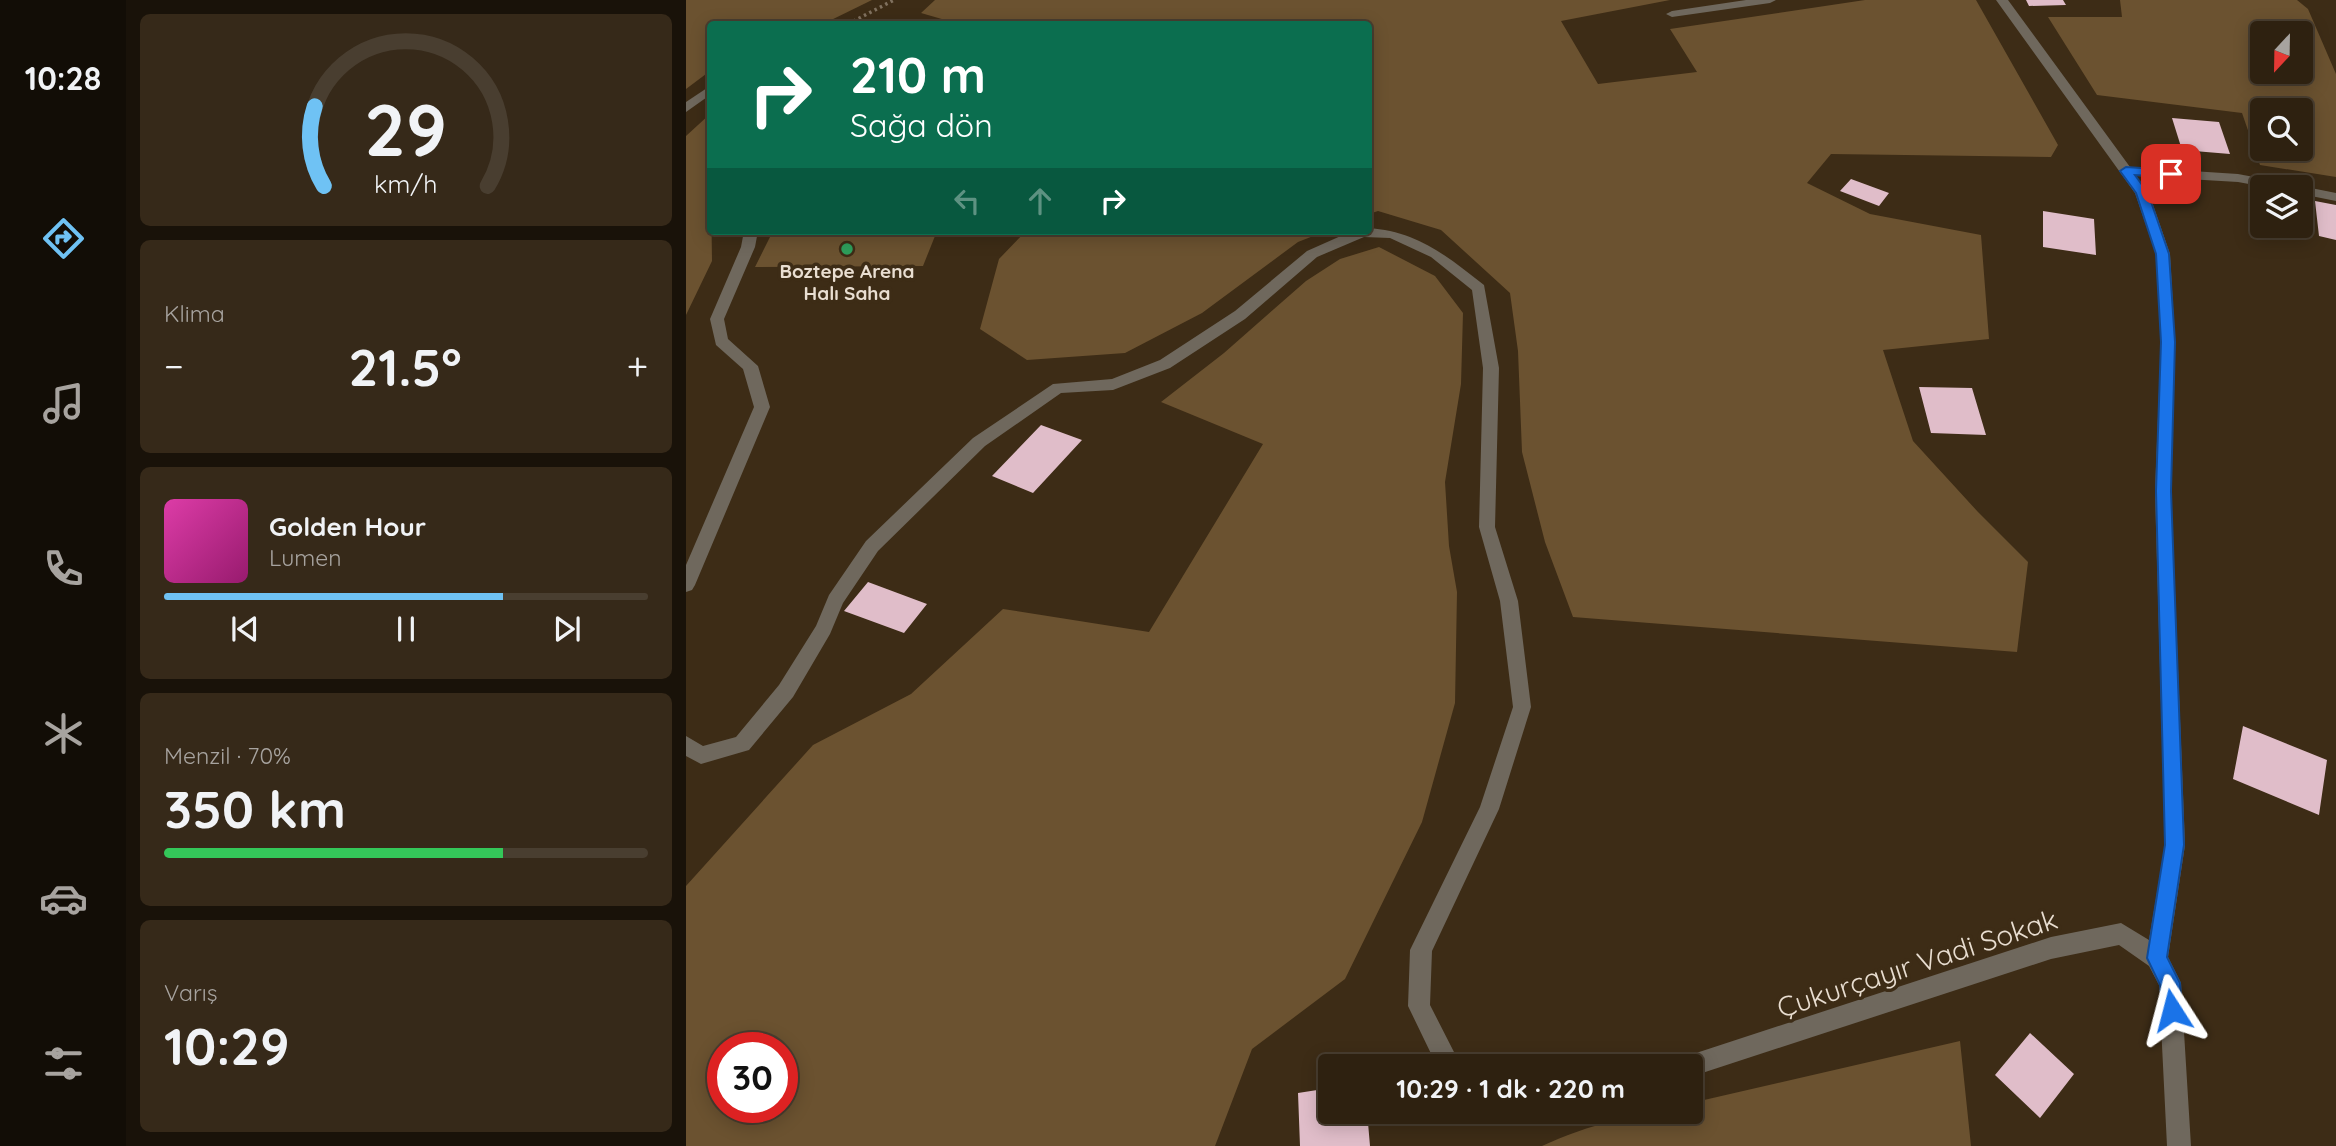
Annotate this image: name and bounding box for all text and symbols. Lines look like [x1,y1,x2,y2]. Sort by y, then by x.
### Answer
north arrow [2250,21,2314,84]
map controls [2250,21,2313,238]
text: 210 m [850,44,986,105]
icon: right [735,49,826,140]
text: 10:28 [25,58,101,98]
text: 29 [365,84,447,175]
button: search [2250,98,2313,161]
text: Sağa dön [850,105,993,145]
pin [2141,144,2201,204]
icon: arrive [2152,155,2190,193]
text: km/h [374,168,438,199]
button: layers [2250,175,2313,238]
icon: left [948,182,986,220]
icon: ahead [1021,182,1059,220]
icon: right [1094,182,1132,220]
icon: directions [39,214,88,263]
marker: Boztepe Arena Halı Saha [839,241,855,257]
place label: Boztepe Arena Halı Saha [779,259,915,305]
text: Klima [164,299,225,328]
text: 21.5° [349,334,462,399]
text: − [164,342,184,390]
text: + [627,342,648,390]
icon: music [39,379,88,428]
text: Golden Hour [269,510,426,543]
text: Lumen [269,543,342,572]
icon: phone [39,544,88,593]
icon: previous [226,610,264,648]
icon: pause [387,610,425,648]
icon: next [548,610,586,648]
icon: climate [39,709,88,758]
text: Menzil · 70% [164,741,291,770]
text: 350 km [164,776,346,841]
icon: car [39,874,88,923]
street label: Çukurçayır Vadi Sokak [1772,901,2062,1025]
position arrow [2135,973,2209,1047]
text: Varış [164,978,218,1007]
text: 10:29 [164,1013,289,1078]
speed limit sign: 30 [707,1032,798,1123]
icon: filters [39,1039,88,1088]
text: 10:29 · 1 dk · 220 m [1396,1072,1625,1105]

